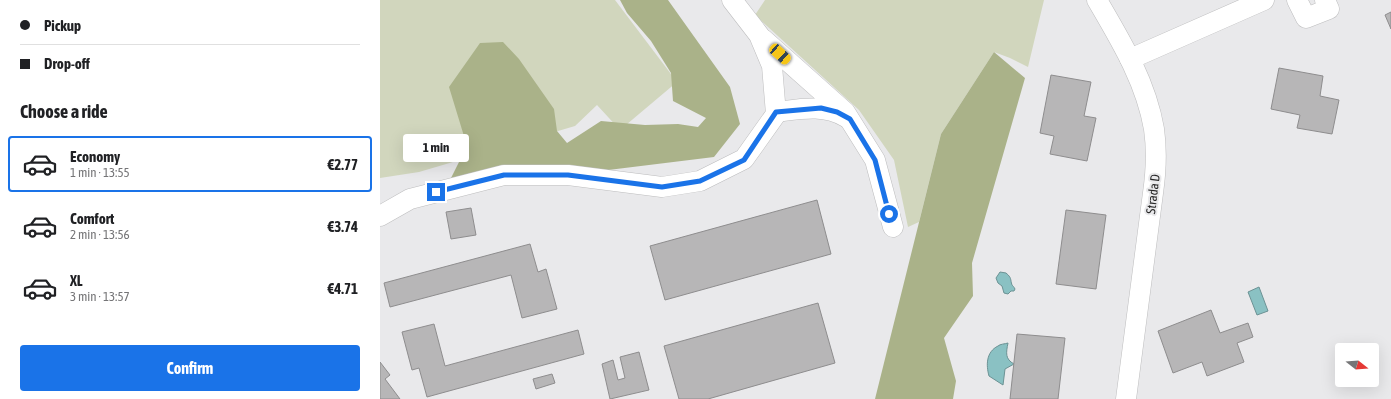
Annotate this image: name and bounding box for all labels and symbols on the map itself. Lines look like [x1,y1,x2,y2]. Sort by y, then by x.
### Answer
car [767,42,793,66]
callout: 1 min [403,134,469,162]
street label: Strada D [1143,173,1163,215]
route end [427,183,445,201]
route start [880,205,898,223]
north arrow [1335,343,1379,387]

